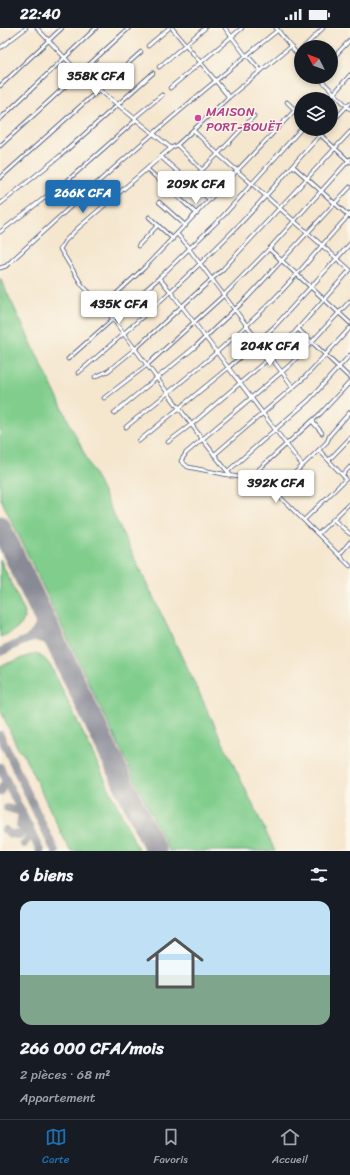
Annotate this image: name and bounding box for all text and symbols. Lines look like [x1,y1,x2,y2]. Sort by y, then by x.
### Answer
text: 22:40 [20,1,61,27]
north arrow [294,40,338,84]
map controls [294,40,338,136]
pin: 358K CFA [55,63,137,97]
text: 358K CFA [67,64,125,87]
button: layers [294,92,338,136]
place label: MAISON PORT-BOUËT [206,100,283,138]
marker: MAISON PORT-BOUËT [193,113,203,123]
pin: 209K CFA [155,171,237,205]
text: 209K CFA [167,172,225,195]
pin: 266K CFA [42,180,124,214]
text: 266K CFA [54,181,112,204]
pin: 435K CFA [78,291,160,325]
text: 435K CFA [90,292,148,315]
pin: 204K CFA [229,333,311,367]
text: 204K CFA [241,334,299,357]
pin: 392K CFA [235,470,317,504]
text: 392K CFA [247,471,305,494]
text: 6 biens [20,860,73,890]
icon: filters [308,864,330,886]
icon: home [139,927,211,999]
text: 266 000 CFA/mois [20,1033,164,1063]
text: 2 pièces · 68 m² [20,1063,110,1086]
text: Appartement [20,1086,95,1109]
tab: Carte [42,1126,69,1169]
tab: Favoris [154,1126,188,1169]
tab: Accueil [272,1126,308,1169]

